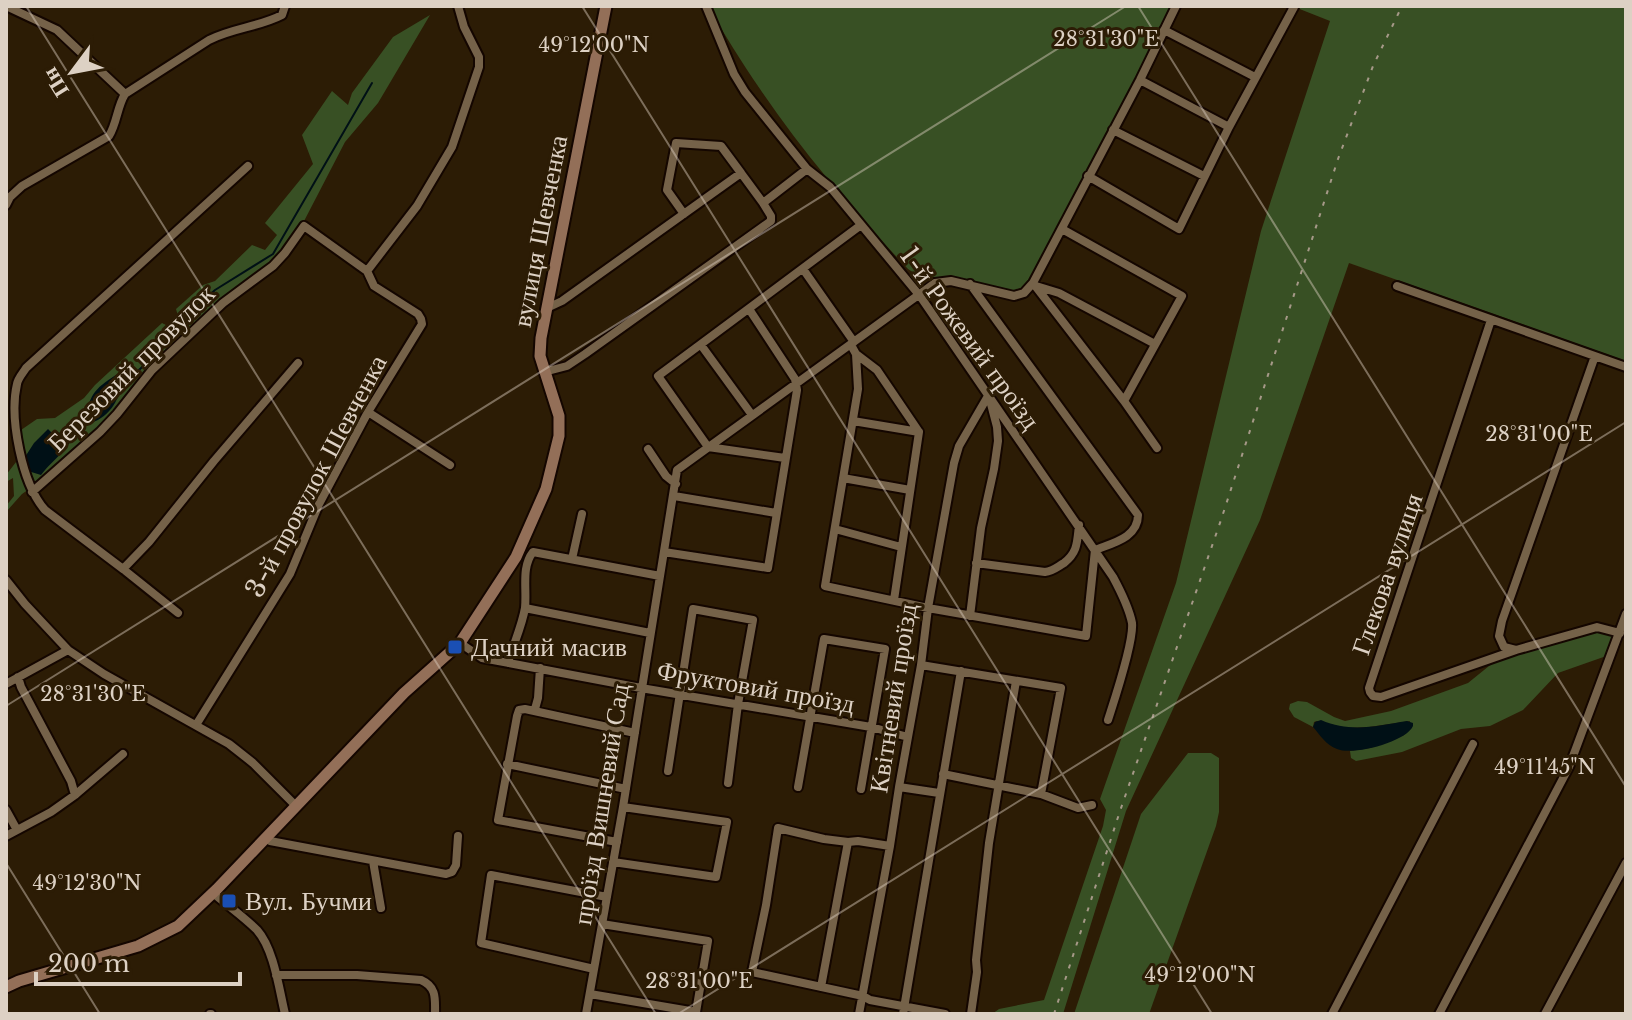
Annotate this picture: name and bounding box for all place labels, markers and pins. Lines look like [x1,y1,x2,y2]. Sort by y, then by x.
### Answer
place label: Дачний масив [471,631,627,663]
marker: Дачний масив [446,638,464,656]
place label: Вул. Бучми [245,885,372,917]
marker: Вул. Бучми [220,892,238,910]

